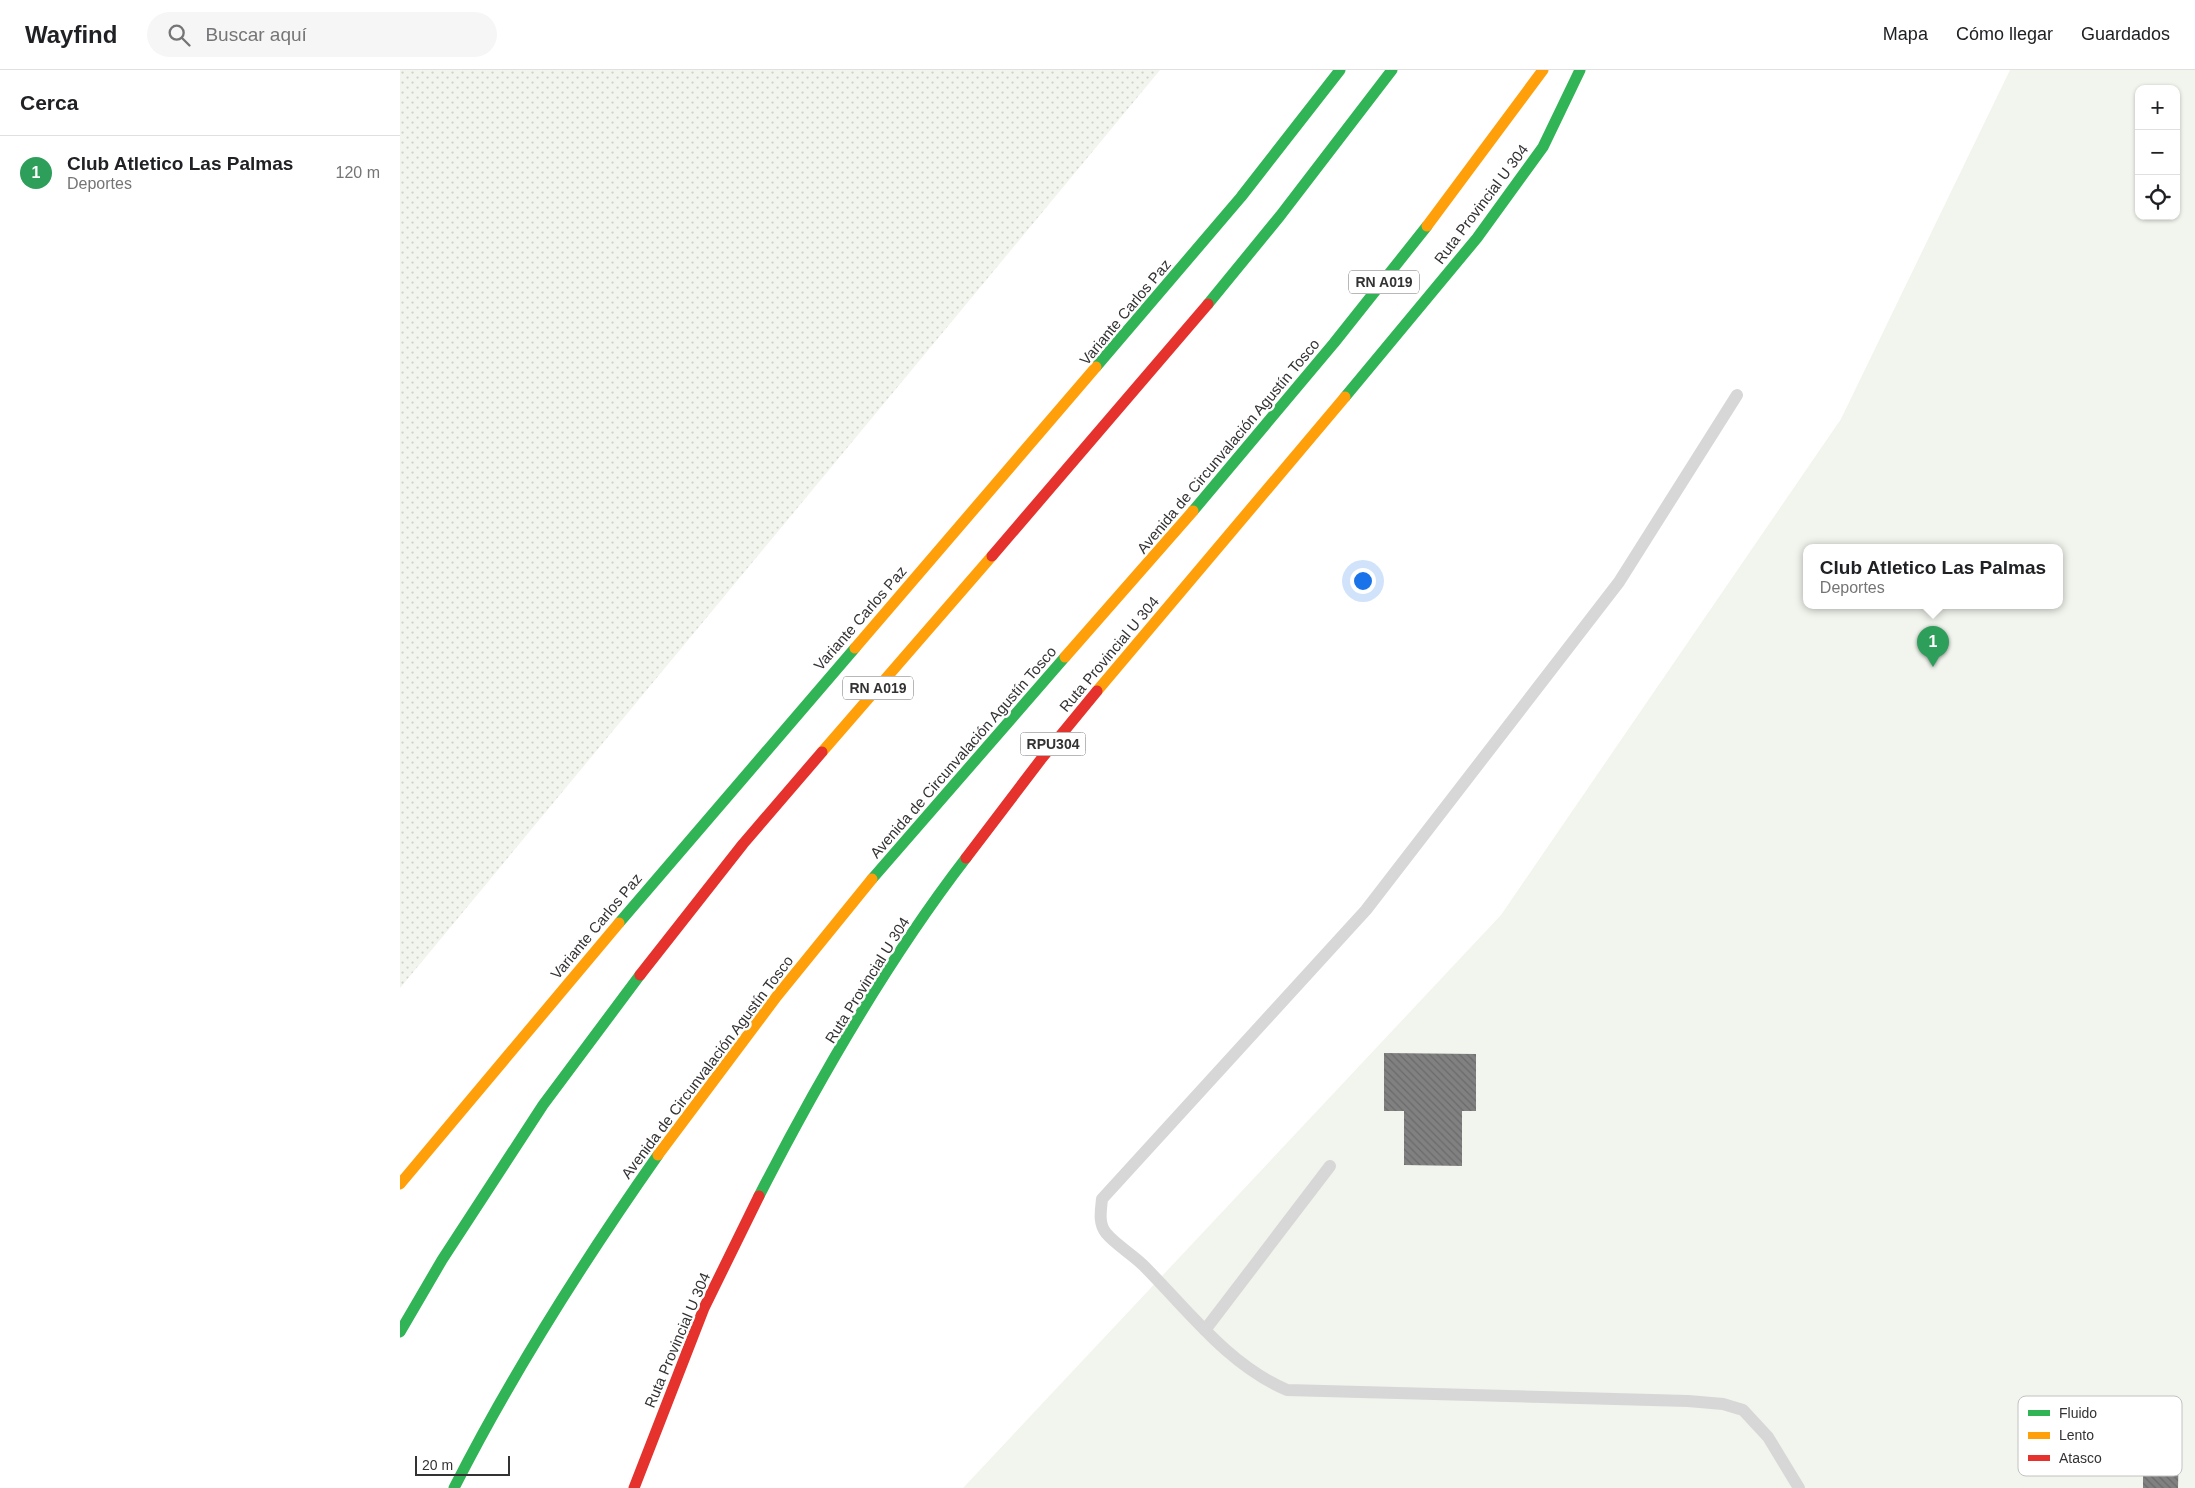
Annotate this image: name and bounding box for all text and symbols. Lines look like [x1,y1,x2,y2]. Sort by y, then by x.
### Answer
search box [147,12,497,57]
text: Wayfind [25,21,117,48]
icon: search [165,21,193,49]
text: Buscar aquí [205,24,307,45]
text: Mapa [1883,24,1928,44]
text: Cómo llegar [1956,24,2053,44]
text: Guardados [2081,24,2170,44]
map controls [2135,85,2180,220]
button: + [2135,85,2180,130]
text: Cerca [20,91,78,114]
button: − [2135,130,2180,175]
street label: Ruta Provincial U 304 [1431,141,1531,267]
text: Club Atletico Las Palmas [67,153,293,174]
text: 1 [32,164,40,181]
text: 120 m [336,164,380,181]
text: Deportes [67,175,132,192]
button: locate [2135,175,2180,220]
street label: Variante Carlos Paz [1076,256,1174,368]
road number: RN A019 [1349,270,1419,293]
street label: Avenida de Circunvalación Agustín Tosco [1133,335,1323,557]
popup [1803,544,2063,609]
text: Club Atletico Las Palmas [1820,557,2046,578]
street label: Variante Carlos Paz [810,563,910,673]
your location [1350,568,1376,594]
text: Deportes [1820,579,1885,596]
street label: Ruta Provincial U 304 [1056,593,1162,715]
pin: 1 [1917,626,1949,667]
street label: Avenida de Circunvalación Agustín Tosco [866,643,1060,861]
road number: RN A019 [843,676,913,700]
road number: RPU304 [1020,732,1086,756]
street label: Variante Carlos Paz [547,870,645,982]
street label: Ruta Provincial U 304 [821,914,913,1046]
street label: Avenida de Circunvalación Agustín Tosco [618,952,796,1182]
street label: Ruta Provincial U 304 [641,1270,713,1410]
legend [2018,1396,2182,1476]
text: Fluido [2059,1405,2097,1421]
text: Lento [2059,1427,2094,1443]
text: Atasco [2059,1450,2102,1466]
scale bar [415,1453,510,1476]
text: 20 m [422,1457,453,1473]

